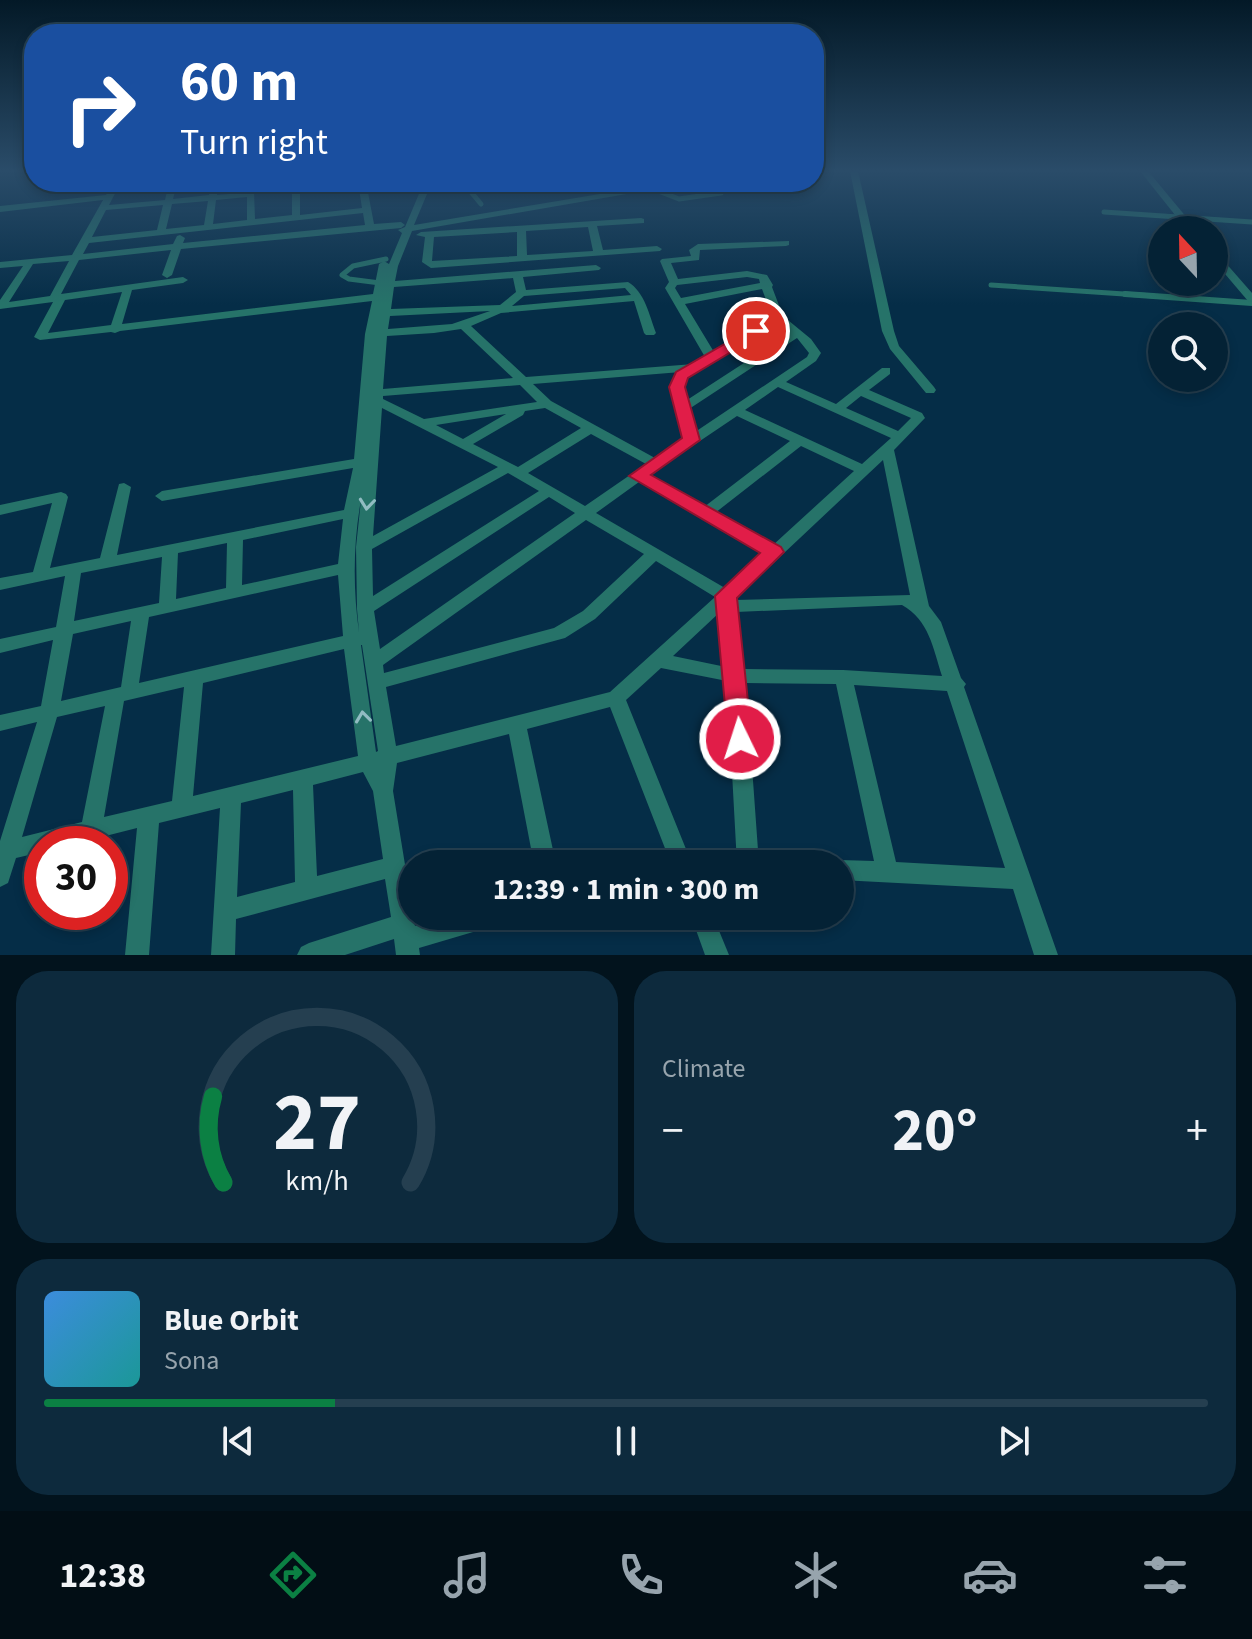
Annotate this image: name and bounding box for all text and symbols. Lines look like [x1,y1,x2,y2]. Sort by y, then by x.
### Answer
text: 60 m [180,43,298,122]
icon: right [48,56,152,160]
text: Turn right [180,117,328,168]
north arrow [1148,216,1228,296]
map controls [1148,216,1228,392]
pin [722,297,790,365]
icon: arrive [734,309,778,353]
button: search [1148,312,1228,392]
one-way arrow [359,497,376,510]
position arrow [698,697,782,781]
one-way arrow [354,710,371,723]
speed limit sign: 30 [24,826,128,930]
text: 12:39 · 1 min · 300 m [493,868,759,911]
text: Climate [662,1050,746,1087]
text: 27 [273,1064,361,1182]
text: 20° [892,1089,978,1174]
text: − [662,1100,684,1163]
text: + [1186,1100,1208,1163]
text: km/h [285,1161,349,1201]
text: Blue Orbit [164,1299,299,1342]
text: Sona [164,1342,219,1379]
icon: previous [216,1419,260,1463]
icon: pause [604,1419,648,1463]
icon: next [992,1419,1036,1463]
icon: directions [265,1547,321,1603]
icon: music [439,1547,495,1603]
icon: phone [613,1547,669,1603]
icon: climate [788,1547,844,1603]
icon: car [962,1547,1018,1603]
icon: filters [1137,1547,1193,1603]
text: 12:38 [59,1550,146,1601]

